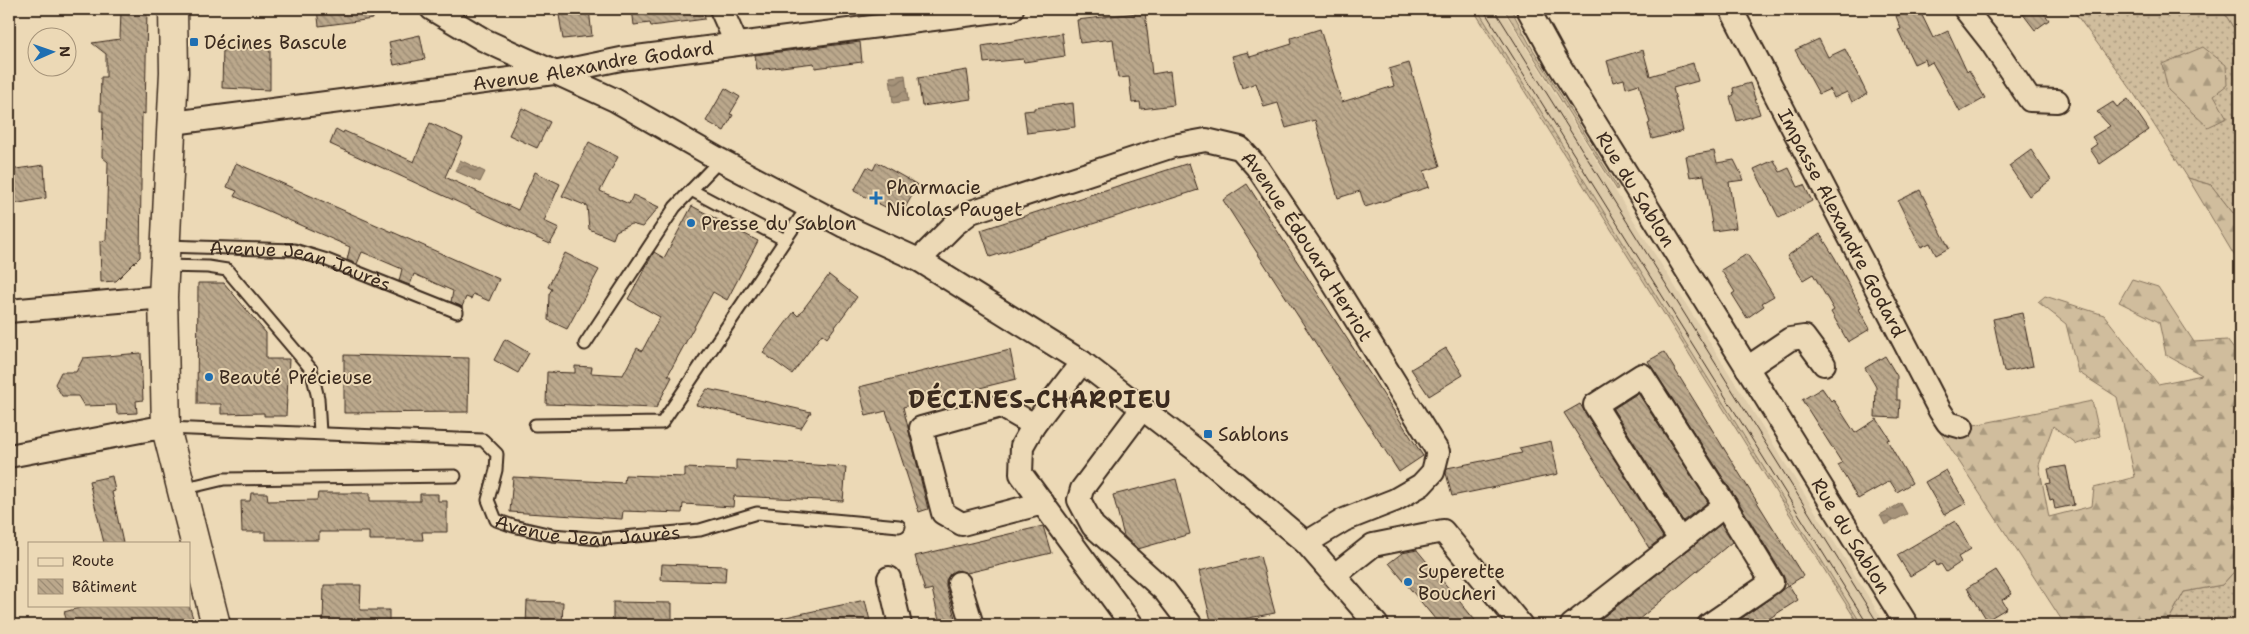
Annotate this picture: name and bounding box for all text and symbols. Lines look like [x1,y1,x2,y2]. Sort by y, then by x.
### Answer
north arrow [28,28,78,78]
place label: Décines Bascule [204,30,347,55]
street label: Avenue Alexandre Godard [471,35,715,97]
marker: Décines Bascule [188,36,200,48]
text: N [56,46,74,57]
street label: Impasse Alexandre Godard [1772,104,1911,342]
street label: Rue du Sablon [1590,127,1681,252]
street label: Avenue Édouard Herriot [1235,146,1378,346]
place label: Pharmacie Nicolas Pauget [886,175,1022,222]
marker: Pharmacie Nicolas Pauget [870,192,882,204]
place label: Presse du Sablon [701,211,856,236]
marker: Presse du Sablon [685,217,697,229]
street label: Avenue Jean Jaurès [209,235,394,297]
place label: Beauté Précieuse [219,365,373,390]
marker: Beauté Précieuse [203,371,215,383]
district label: DÉCINES-CHARPIEU [908,382,1172,416]
place label: Sablons [1218,422,1289,447]
marker: Sablons [1202,428,1214,440]
street label: Rue du Sablon [1806,473,1896,598]
street label: Avenue Jean Jaurès [492,509,681,552]
legend [28,542,190,606]
text: Route [72,551,114,571]
place label: Superette Boucheri [1418,559,1505,606]
marker: Superette Boucheri [1402,576,1414,588]
text: Bâtiment [72,577,137,597]

